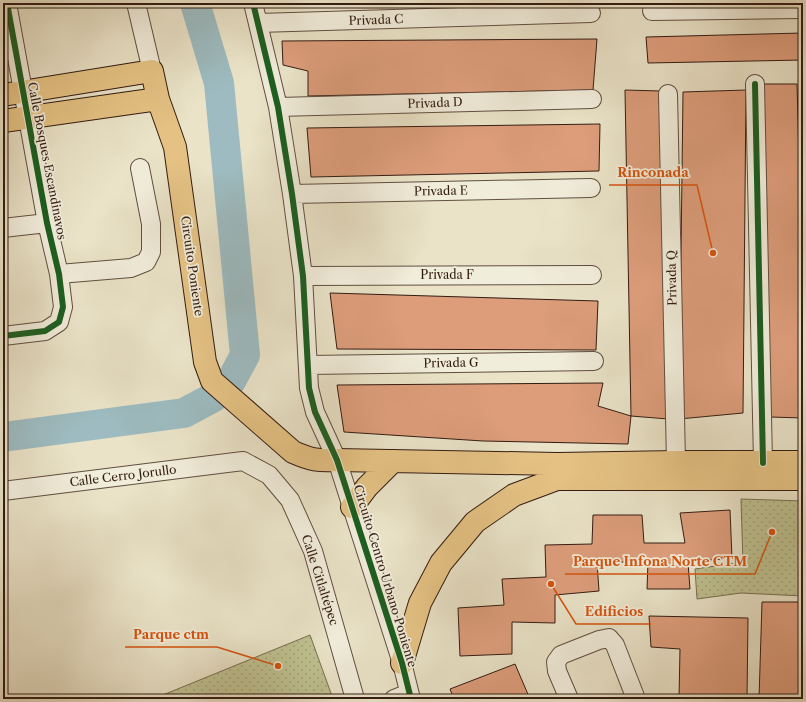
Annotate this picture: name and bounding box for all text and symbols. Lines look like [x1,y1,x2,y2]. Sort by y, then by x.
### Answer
street label: Privada C [348,11,404,28]
street label: Calle Bosques Escandinavos [25,81,70,241]
street label: Privada D [407,94,463,111]
callout: Rinconada [609,160,697,185]
text: Rinconada [617,164,689,180]
street label: Privada E [414,183,468,198]
street label: Circuito Poniente [178,215,207,317]
street label: Privada Q [664,250,679,306]
street label: Privada F [420,267,474,282]
street label: Privada G [423,355,479,370]
street label: Calle Cerro Jorullo [69,462,177,489]
street label: Circuito Centro Urbano Poniente [351,483,421,669]
street label: Calle Citlaltépec [299,533,342,627]
callout: Parque Infona Norte CTM [565,549,755,574]
text: Parque Infona Norte CTM [573,553,747,569]
callout: Edificios [576,599,651,624]
text: Edificios [585,603,643,619]
callout: Parque ctm [125,622,217,647]
text: Parque ctm [133,626,209,642]

